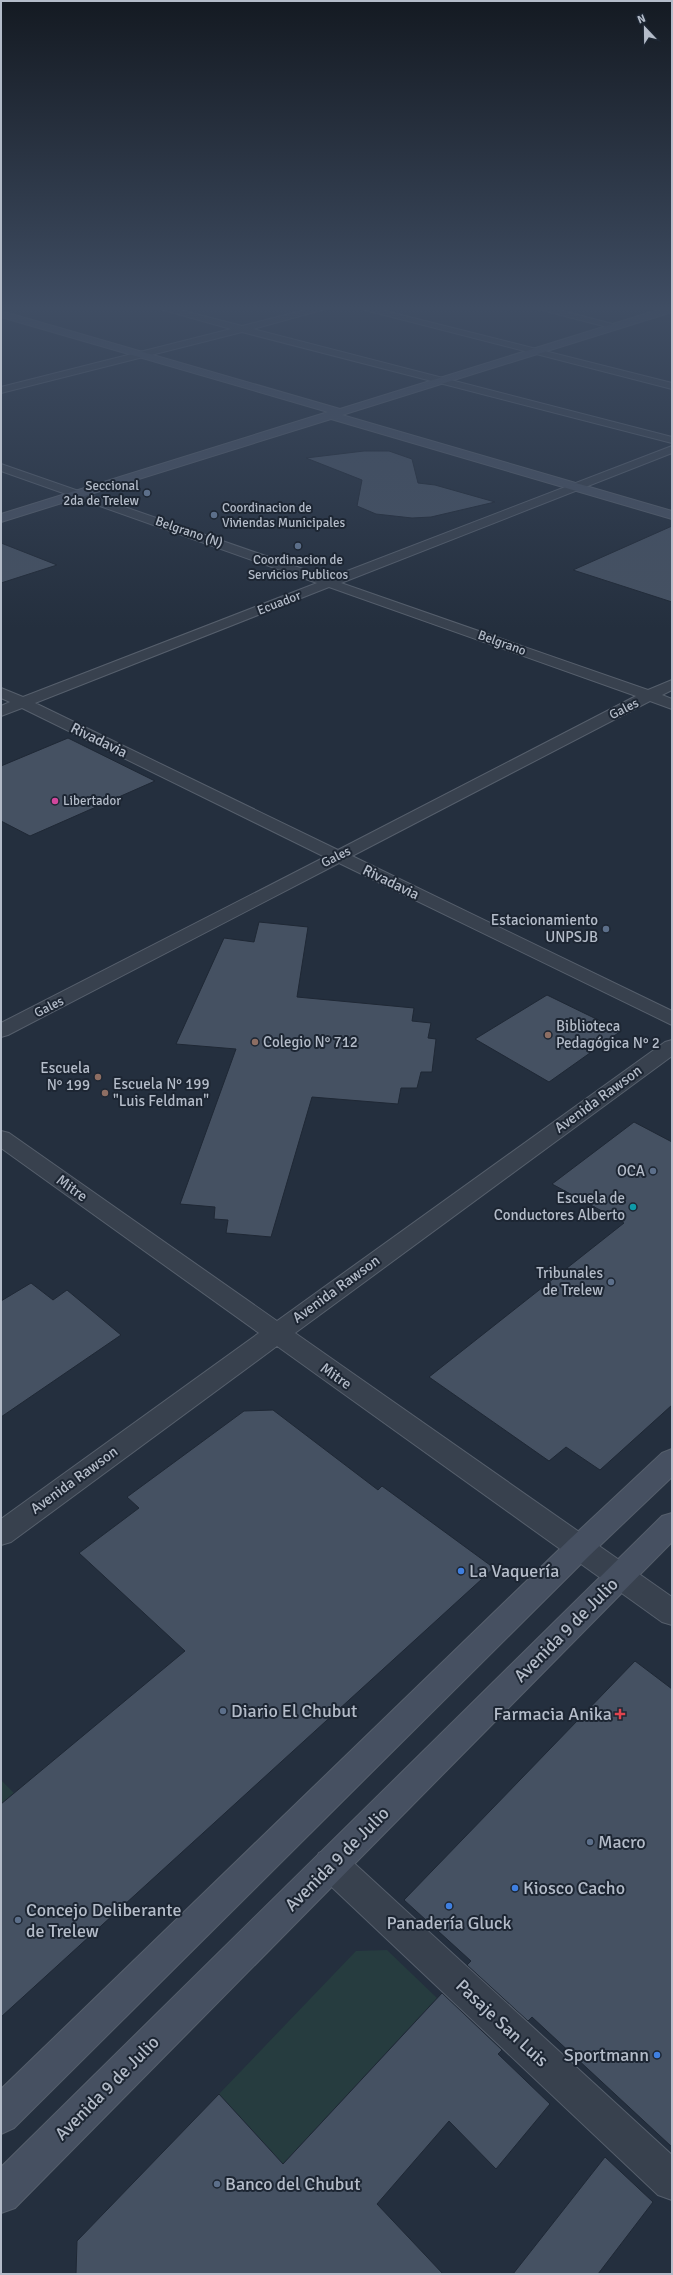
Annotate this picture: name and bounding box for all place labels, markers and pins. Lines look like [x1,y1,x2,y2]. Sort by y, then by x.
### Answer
place label: Seccional 2da de Trelew [63,478,140,509]
marker: Seccional 2da de Trelew [142,488,152,498]
place label: Coordinacion de Viviendas Municipales [222,500,345,531]
marker: Coordinacion de Viviendas Municipales [209,510,219,520]
marker: Coordinacion de Servicios Publicos [293,541,303,551]
place label: Coordinacion de Servicios Publicos [248,552,348,583]
place label: Libertador [63,793,121,809]
marker: Libertador [50,796,60,806]
place label: Estacionamiento UNPSJB [491,911,598,946]
marker: Estacionamiento UNPSJB [601,924,611,934]
place label: Biblioteca Pedagógica N° 2 [556,1017,660,1052]
marker: Biblioteca Pedagógica N° 2 [543,1030,553,1040]
place label: Colegio N° 712 [263,1033,358,1051]
marker: Colegio N° 712 [250,1037,260,1047]
place label: Escuela N° 199 [40,1059,90,1094]
marker: Escuela N° 199 [93,1072,103,1082]
place label: Escuela N° 199 "Luis Feldman" [113,1075,209,1110]
marker: Escuela N° 199 "Luis Feldman" [100,1088,110,1098]
place label: OCA [617,1162,645,1180]
marker: OCA [648,1166,658,1176]
place label: Escuela de Conductores Alberto [494,1189,625,1224]
marker: Escuela de Conductores Alberto [628,1202,638,1212]
place label: Tribunales de Trelew [536,1264,603,1299]
marker: Tribunales de Trelew [606,1277,616,1287]
place label: La Vaquería [469,1560,559,1582]
marker: La Vaquería [456,1566,466,1576]
place label: Diario El Chubut [231,1700,357,1722]
place label: Farmacia Anika [494,1703,612,1725]
marker: Diario El Chubut [218,1706,228,1716]
marker: Farmacia Anika [615,1709,625,1719]
place label: Macro [598,1831,646,1853]
marker: Macro [585,1837,595,1847]
place label: Kiosco Cacho [523,1877,625,1899]
marker: Kiosco Cacho [510,1883,520,1893]
place label: Concejo Deliberante de Trelew [26,1899,181,1942]
marker: Panadería Gluck [444,1901,454,1911]
place label: Panadería Gluck [386,1912,512,1934]
marker: Concejo Deliberante de Trelew [13,1915,23,1925]
place label: Sportmann [564,2044,649,2066]
marker: Sportmann [652,2050,662,2060]
place label: Banco del Chubut [225,2173,360,2195]
marker: Banco del Chubut [212,2179,222,2189]

